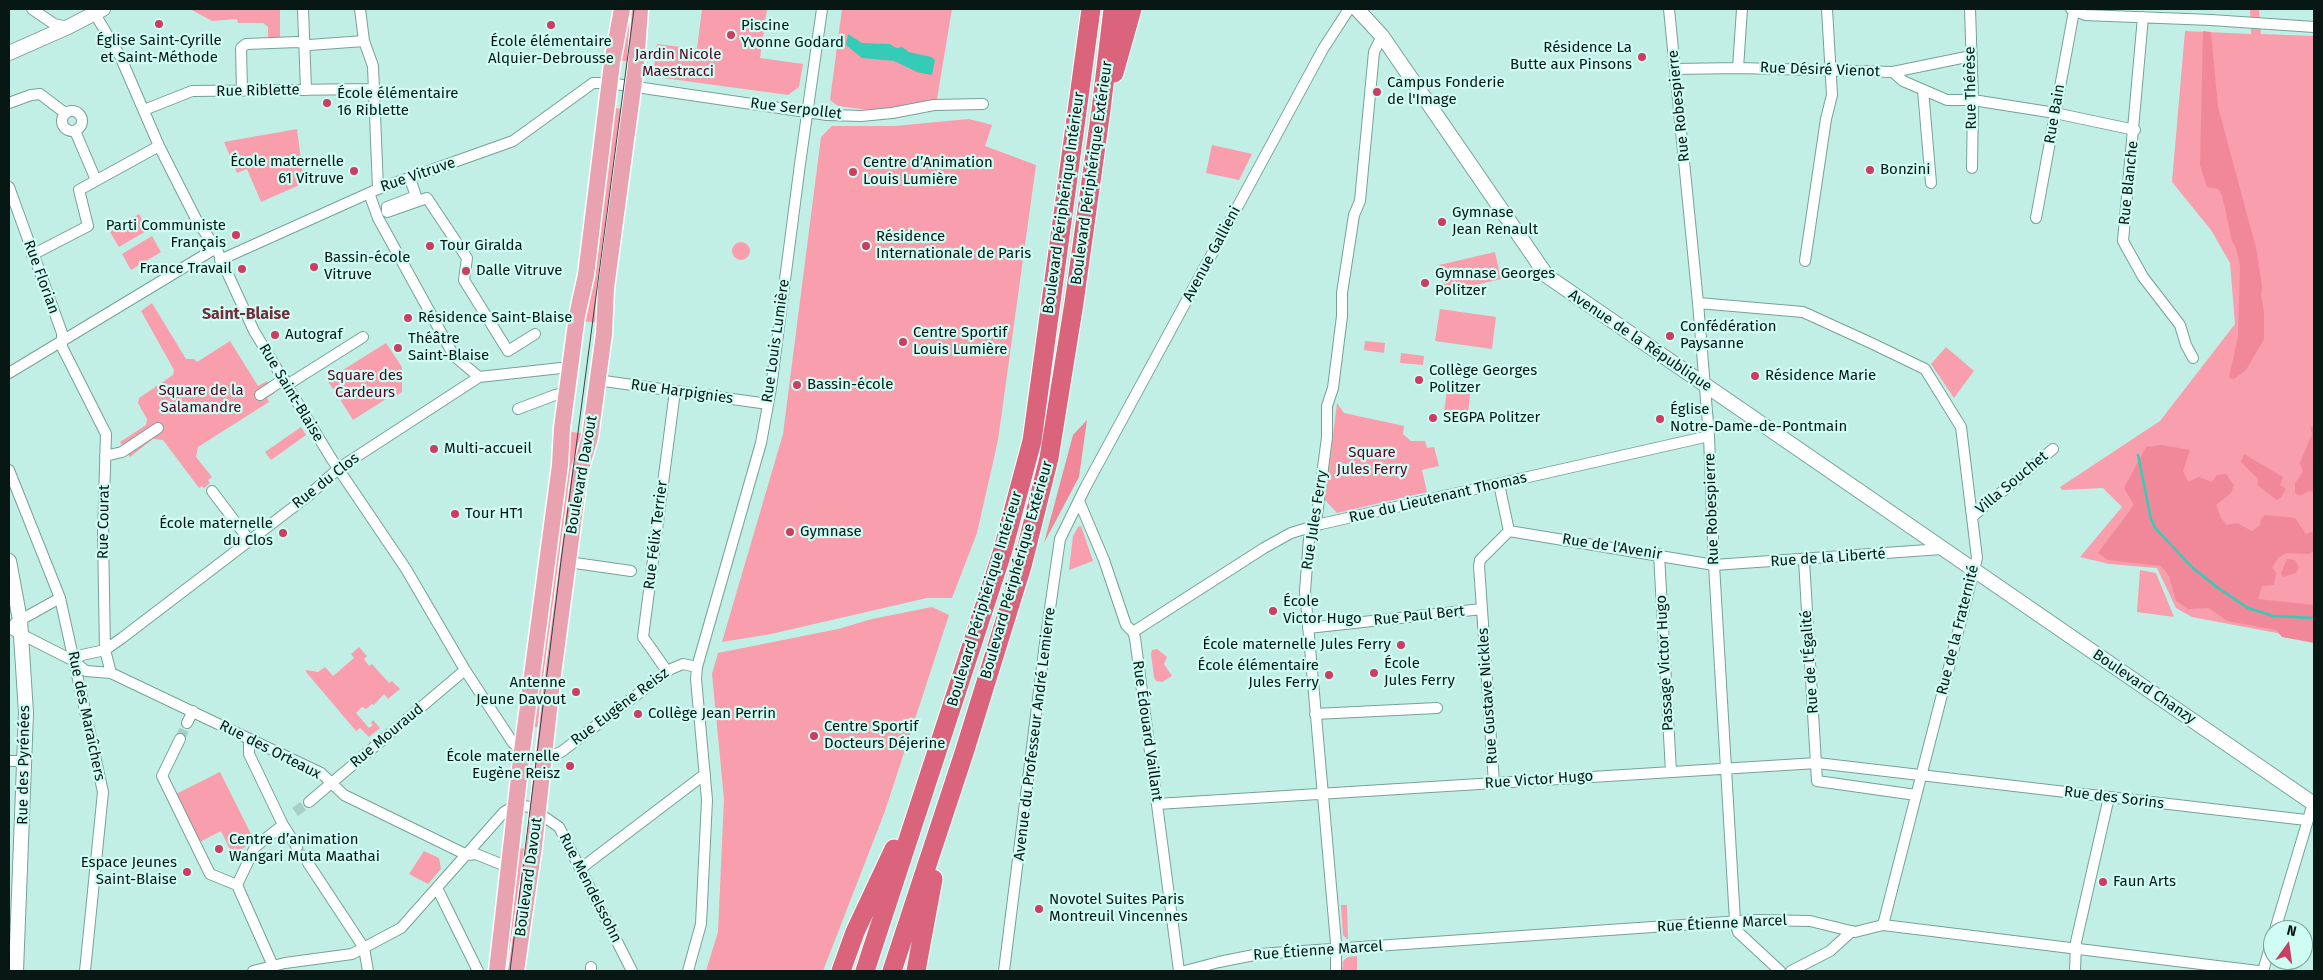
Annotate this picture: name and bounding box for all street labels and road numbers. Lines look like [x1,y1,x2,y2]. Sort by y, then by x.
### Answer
street label: Rue Thérèse [1961,46,1981,130]
street label: Rue Robespierre [1664,49,1694,163]
street label: Rue Désiré Vienot [1760,59,1880,81]
street label: Boulevard Périphérique Extérieur [1067,60,1117,286]
street label: Rue Riblette [216,81,300,101]
street label: Rue Bain [2041,83,2069,145]
street label: Boulevard Périphérique Intérieur [1039,91,1089,315]
street label: Rue Serpollet [749,94,843,124]
street label: Rue Blanche [2116,140,2142,226]
street label: Rue Vitruve [378,154,458,196]
street label: Avenue Gallieni [1179,203,1245,305]
street label: Rue Florian [19,238,63,316]
street label: Rue Louis Lumière [758,278,794,404]
street label: Avenue de la République [1565,286,1715,396]
street label: Rue Saint-Blaise [255,341,327,445]
street label: Rue Harpignies [630,376,734,408]
street label: Boulevard Davout [563,414,601,536]
street label: Villa Souchet [1972,448,2052,518]
street label: Rue du Clos [289,449,363,513]
street label: Rue Robespierre [1701,453,1723,565]
street label: Boulevard Périphérique Extérieur [977,459,1057,681]
street label: Rue Jules Ferry [1298,469,1332,571]
street label: Rue du Lieutenant Thomas [1347,469,1529,527]
street label: Rue Félix Terrier [640,479,672,591]
street label: Rue Courat [94,485,114,559]
street label: Boulevard Périphérique Intérieur [944,489,1026,709]
street label: Rue de l'Avenir [1561,530,1663,564]
street label: Rue de la Liberté [1770,545,1886,571]
street label: Rue de la Fraternité [1933,563,1983,697]
street label: Passage Victor Hugo [1652,595,1678,731]
street label: Rue Paul Bert [1373,602,1465,630]
street label: Avenue du Professeur André Lemierre [1011,606,1059,862]
street label: Rue de l'Égalité [1797,610,1823,714]
street label: Rue Gustave Nickles [1474,627,1502,765]
street label: Boulevard Chanzy [2089,646,2199,728]
street label: Rue des Maraîchers [63,649,109,783]
street label: Rue Édouard Vaillant [1128,660,1166,802]
street label: Rue Eugène Reisz [567,664,673,750]
street label: Rue Mouraud [347,700,427,772]
street label: Rue des Pyrénées [14,705,34,825]
street label: Rue des Orteaux [216,717,324,783]
street label: Rue Victor Hugo [1484,767,1594,793]
street label: Rue des Sorins [2063,783,2165,813]
street label: Boulevard Davout [512,816,546,938]
street label: Rue Mendelssohn [555,830,625,946]
street label: Rue Étienne Marcel [1657,912,1787,936]
street label: Rue Étienne Marcel [1253,937,1383,965]

